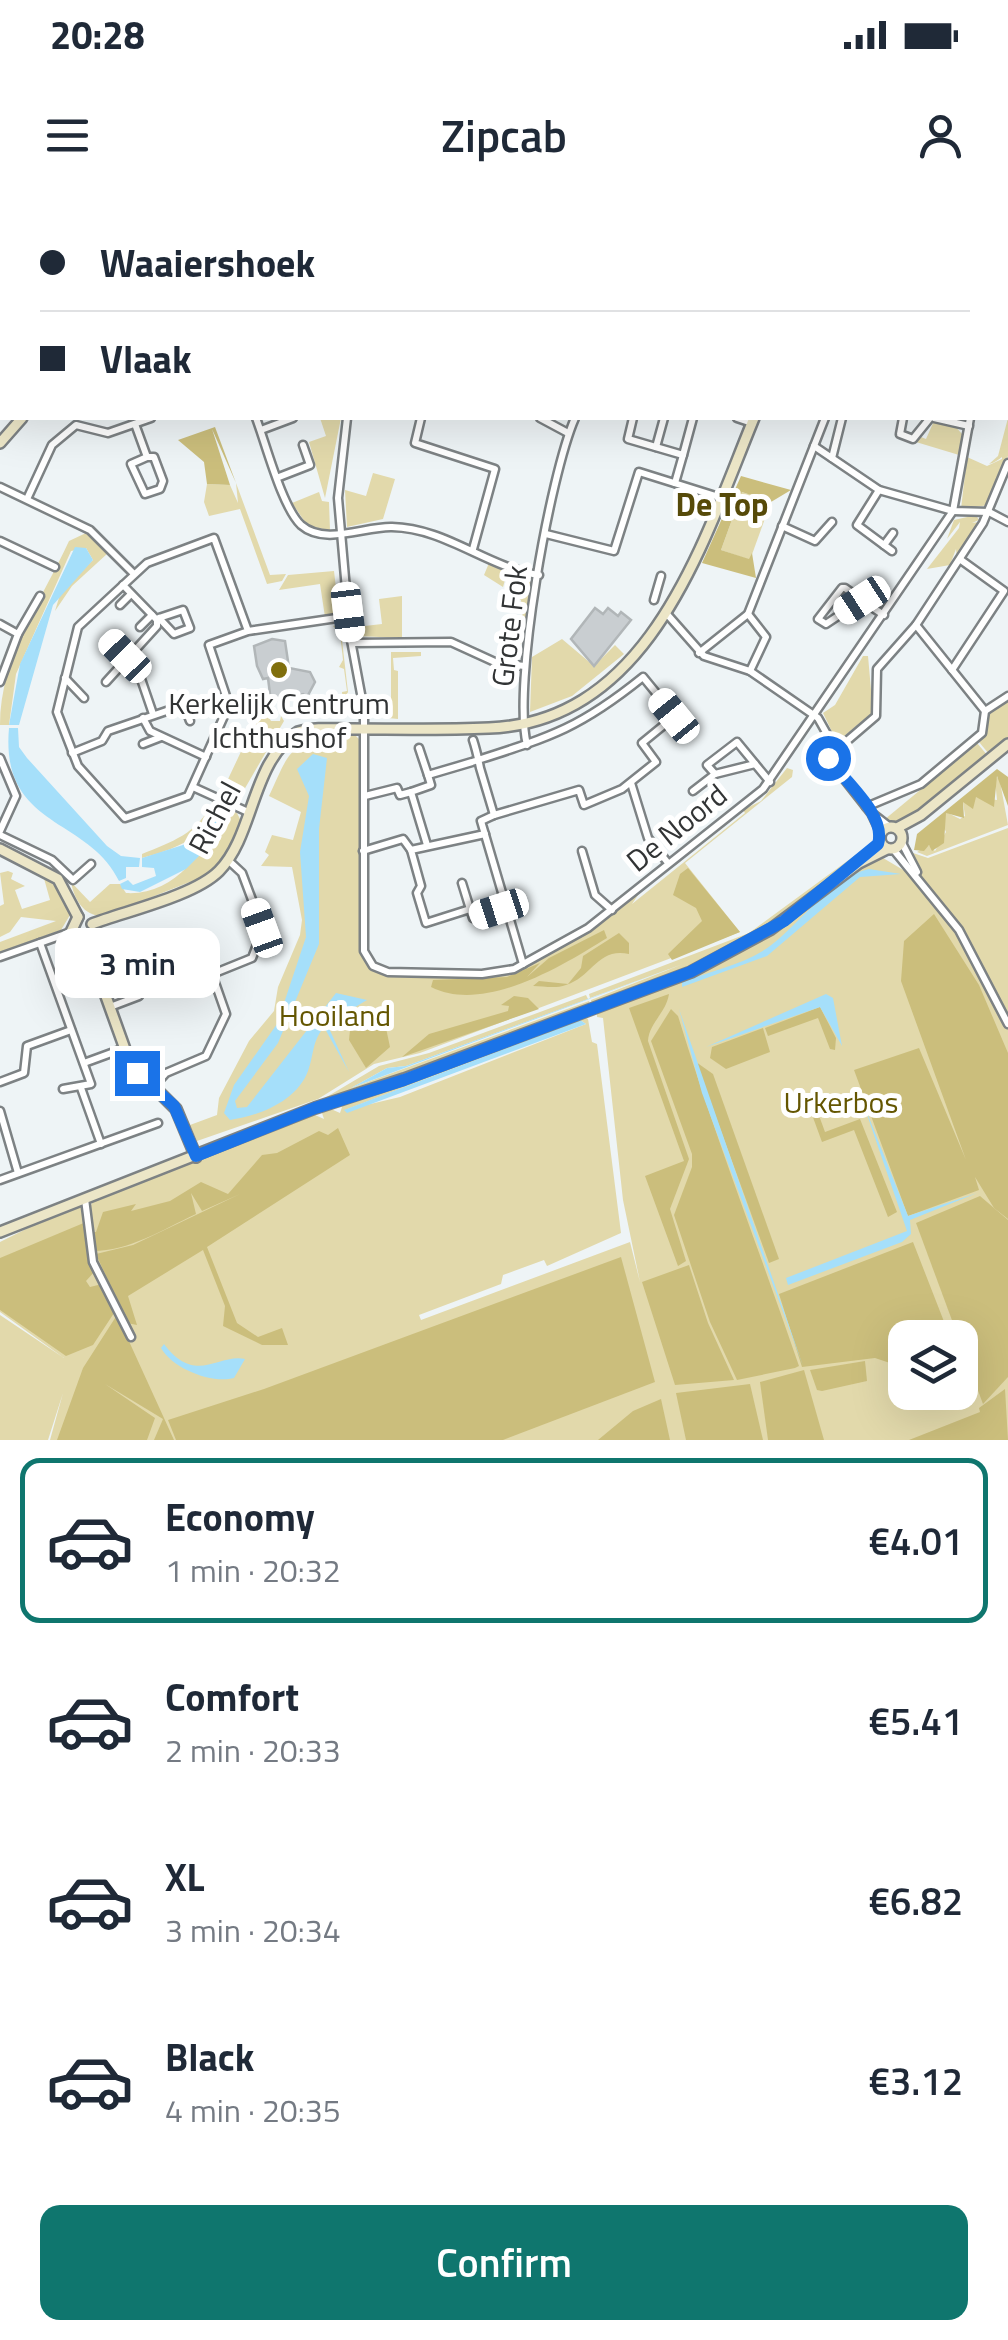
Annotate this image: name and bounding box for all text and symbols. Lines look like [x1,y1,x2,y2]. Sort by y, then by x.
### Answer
text: 20:28 [50,6,145,64]
text: Zipcab [441,101,567,169]
icon: menu [40,108,95,163]
icon: person [913,108,968,163]
text: Waaiershoek [100,234,315,292]
text: Vlaak [100,330,192,388]
district label: De Top [676,480,768,528]
street label: Grote Fok [479,563,539,689]
car [829,571,895,629]
car [329,580,367,644]
car [93,624,157,688]
marker: Kerkelijk Centrum Ichthushof [268,659,290,681]
place label: Kerkelijk Centrum Ichthushof [168,680,390,760]
car [643,683,705,749]
route start [806,736,851,781]
street label: De Noord [616,772,737,882]
street label: Richel [176,773,252,862]
car [466,885,532,933]
car [238,895,286,961]
callout: 3 min [54,928,220,998]
text: 3 min [99,939,176,987]
park label: Hooiland [279,992,391,1038]
route end [115,1051,160,1096]
park label: Urkerbos [784,1079,898,1125]
map controls [888,1320,978,1410]
button: layers [888,1320,978,1410]
text: Economy [165,1488,315,1546]
icon: car [45,1496,135,1586]
text: €4.01 [869,1512,963,1570]
text: 1 min · 20:32 [165,1546,341,1594]
text: Comfort [165,1668,299,1726]
icon: car [45,1676,135,1766]
text: €5.41 [869,1692,963,1750]
text: 2 min · 20:33 [165,1726,341,1774]
text: XL [165,1848,205,1906]
icon: car [45,1856,135,1946]
text: €6.82 [869,1872,963,1930]
text: 3 min · 20:34 [165,1906,341,1954]
text: Black [165,2028,254,2086]
icon: car [45,2036,135,2126]
text: €3.12 [869,2052,963,2110]
text: 4 min · 20:35 [165,2086,341,2134]
button: Confirm [40,2205,968,2320]

